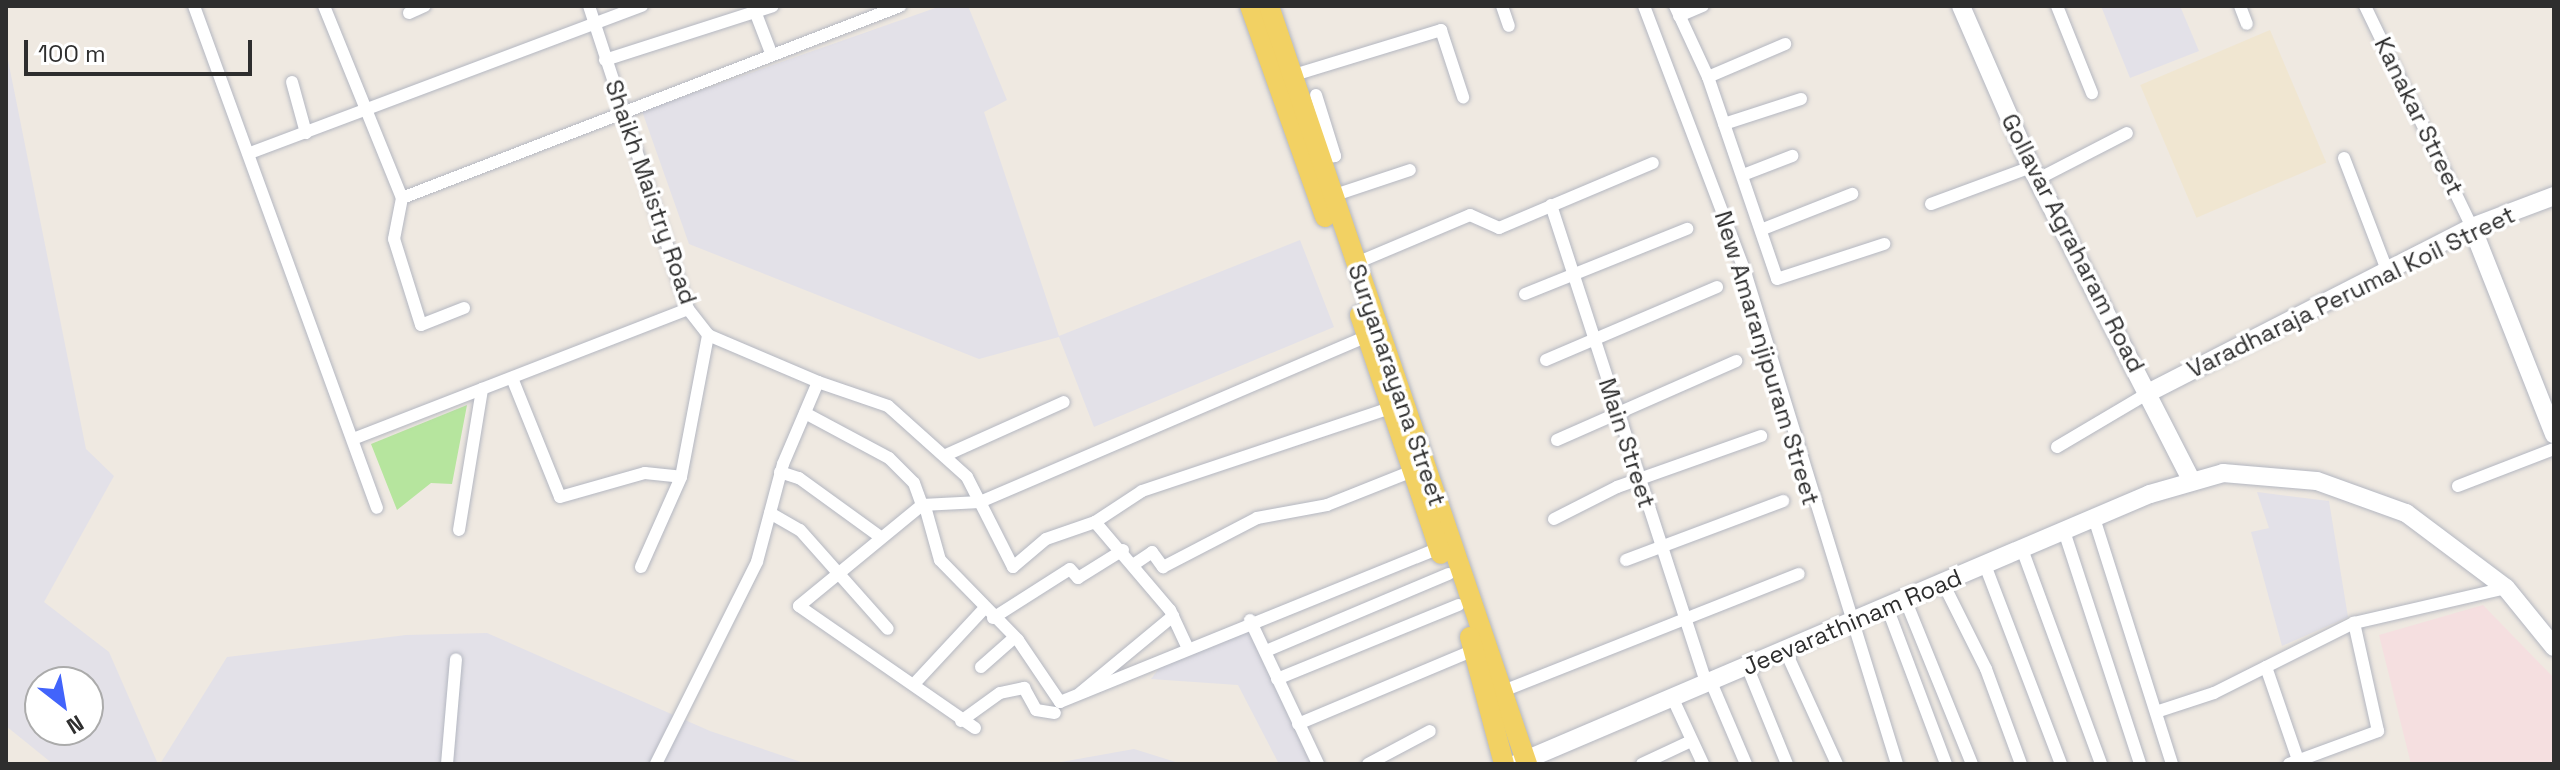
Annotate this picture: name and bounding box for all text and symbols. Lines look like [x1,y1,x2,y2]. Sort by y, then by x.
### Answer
scale bar [28,24,256,74]
street label: Kanakar Street [2368,32,2470,200]
text: 100 m [38,38,106,69]
street label: Shaikh Maistry Road [599,76,703,308]
street label: Gollavar Agraharam Road [1995,109,2151,377]
street label: Varadharaja Perumal Koil Street [2182,200,2520,384]
street label: New Amaranjipuram Street [1708,207,1826,509]
street label: Suryanarayana Street [1342,260,1452,510]
street label: Main Street [1592,375,1662,511]
street label: Jeevarathinam Road [1738,563,1966,681]
north arrow [24,666,104,746]
text: N [62,709,89,741]

